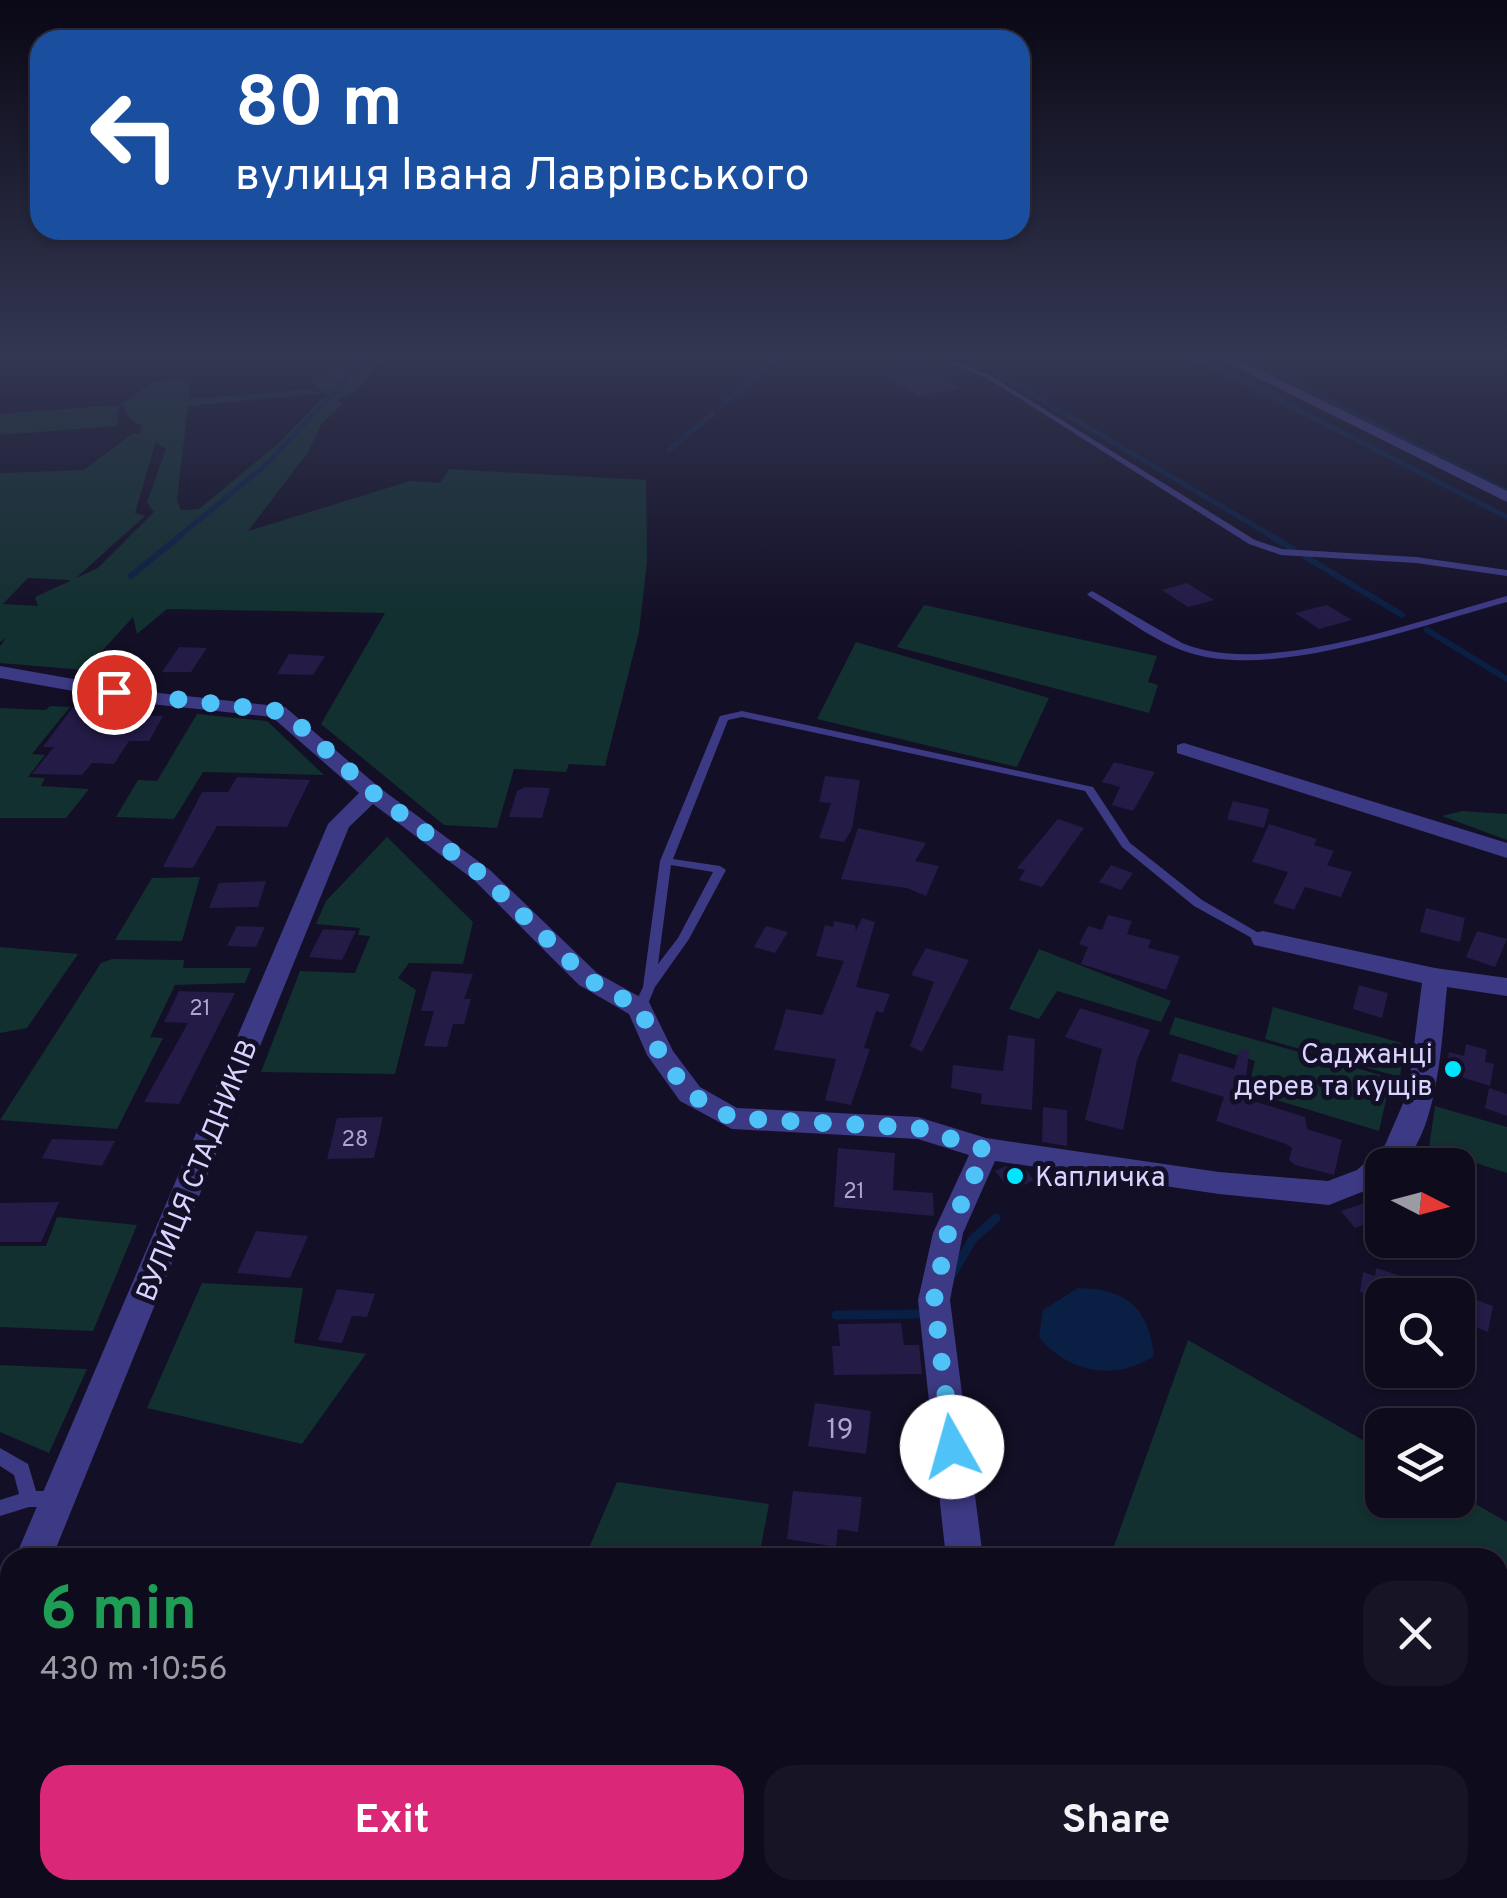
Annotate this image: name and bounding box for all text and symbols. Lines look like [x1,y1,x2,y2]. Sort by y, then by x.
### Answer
text: 80 m [235,62,403,151]
icon: left [70,70,200,200]
text: вулиця Івана Лаврівського [235,149,810,206]
pin [72,650,157,735]
icon: arrive [87,665,142,720]
house number: 21 [189,996,211,1023]
street label: ВУЛИЦЯ СТАДНИКІВ [130,1035,268,1307]
place label: Саджанці дерев та кущів [1234,1038,1433,1106]
marker: Саджанці дерев та кущів [1442,1058,1464,1080]
house number: 28 [342,1127,368,1154]
north arrow [1365,1148,1475,1258]
map controls [1365,1148,1475,1518]
place label: Капличка [1035,1161,1166,1197]
marker: Капличка [1004,1165,1026,1187]
house number: 21 [843,1179,865,1206]
button: search [1365,1278,1475,1388]
position arrow [900,1395,1004,1499]
button: layers [1365,1408,1475,1518]
house number: 19 [826,1413,854,1449]
text: 6 min [40,1575,197,1651]
button: close [1363,1581,1468,1686]
text: 430 m · 10:56 [40,1651,228,1691]
button: Exit [40,1765,744,1880]
button: Share [764,1765,1468,1880]

